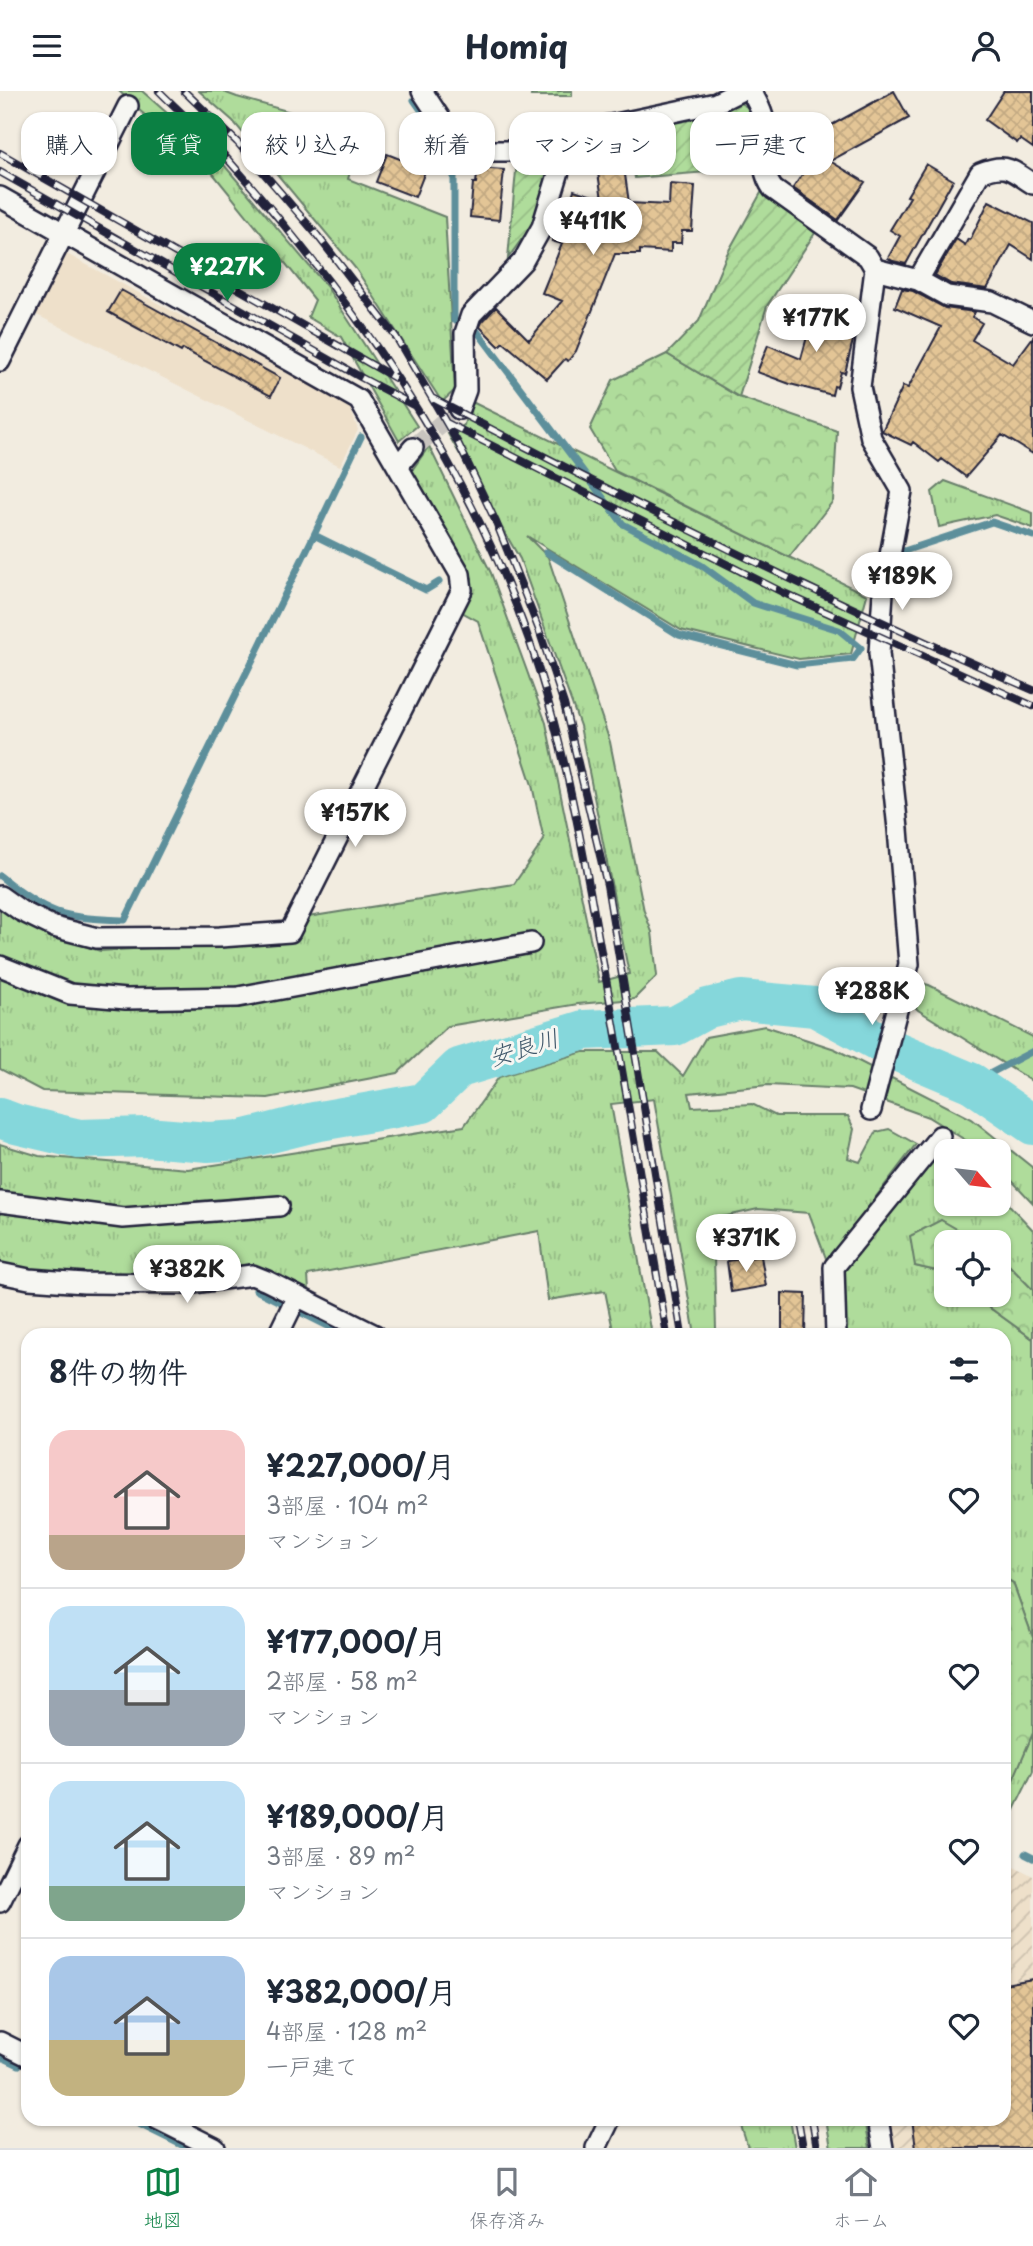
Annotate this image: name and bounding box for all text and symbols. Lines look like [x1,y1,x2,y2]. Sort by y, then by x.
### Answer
text: Homiq [465,22,568,70]
icon: menu [28,27,66,65]
icon: person [967,27,1005,65]
chip: 購入 [21,112,117,175]
chip: 賃貸 [131,112,227,175]
chip: 絞り込み [241,112,385,175]
chip: 新着 [399,112,495,175]
chip: マンション [509,112,676,175]
chip: 一戸建て [690,112,834,175]
pin: ¥411K [544,197,642,257]
text: ¥411K [559,202,627,237]
pin: ¥227K [178,243,276,303]
text: ¥227K [189,248,265,283]
pin: ¥177K [767,295,865,354]
text: ¥177K [782,299,850,334]
pin: ¥189K [853,553,951,612]
text: ¥189K [867,557,937,592]
pin: ¥157K [306,789,404,849]
text: ¥157K [320,794,390,829]
pin: ¥288K [823,967,921,1027]
text: ¥288K [834,972,910,1007]
water label: 安良川 [484,1018,563,1074]
north arrow [934,1139,1012,1216]
map controls [934,1139,1011,1307]
pin: ¥371K [697,1215,795,1274]
text: ¥371K [712,1219,780,1254]
button: locate [934,1230,1011,1307]
pin: ¥382K [138,1245,236,1305]
text: ¥382K [149,1250,225,1285]
text: 8件の物件 [49,1348,188,1393]
icon: filters [945,1351,983,1389]
text: ¥227,000/月 [266,1442,456,1487]
icon: home [105,1458,189,1542]
icon: heart [945,1481,983,1519]
text: 3部屋 · 104 m² [266,1487,429,1522]
text: マンション [266,1522,380,1557]
text: ¥177,000/月 [266,1618,447,1663]
icon: home [105,1634,189,1718]
icon: heart [945,1657,983,1695]
text: 2部屋 · 58 m² [266,1663,418,1698]
text: マンション [266,1698,380,1733]
text: ¥189,000/月 [266,1793,449,1838]
icon: home [105,1809,189,1893]
icon: heart [945,1832,983,1870]
text: 3部屋 · 89 m² [266,1838,416,1873]
text: マンション [266,1873,380,1908]
text: ¥382,000/月 [266,1968,457,2013]
icon: home [105,1984,189,2068]
icon: heart [945,2007,983,2045]
text: 4部屋 · 128 m² [266,2013,427,2048]
text: 一戸建て [266,2048,358,2083]
tab: 地図 [144,2163,182,2233]
tab: 保存済み [469,2163,545,2233]
tab: ホーム [833,2163,889,2233]

